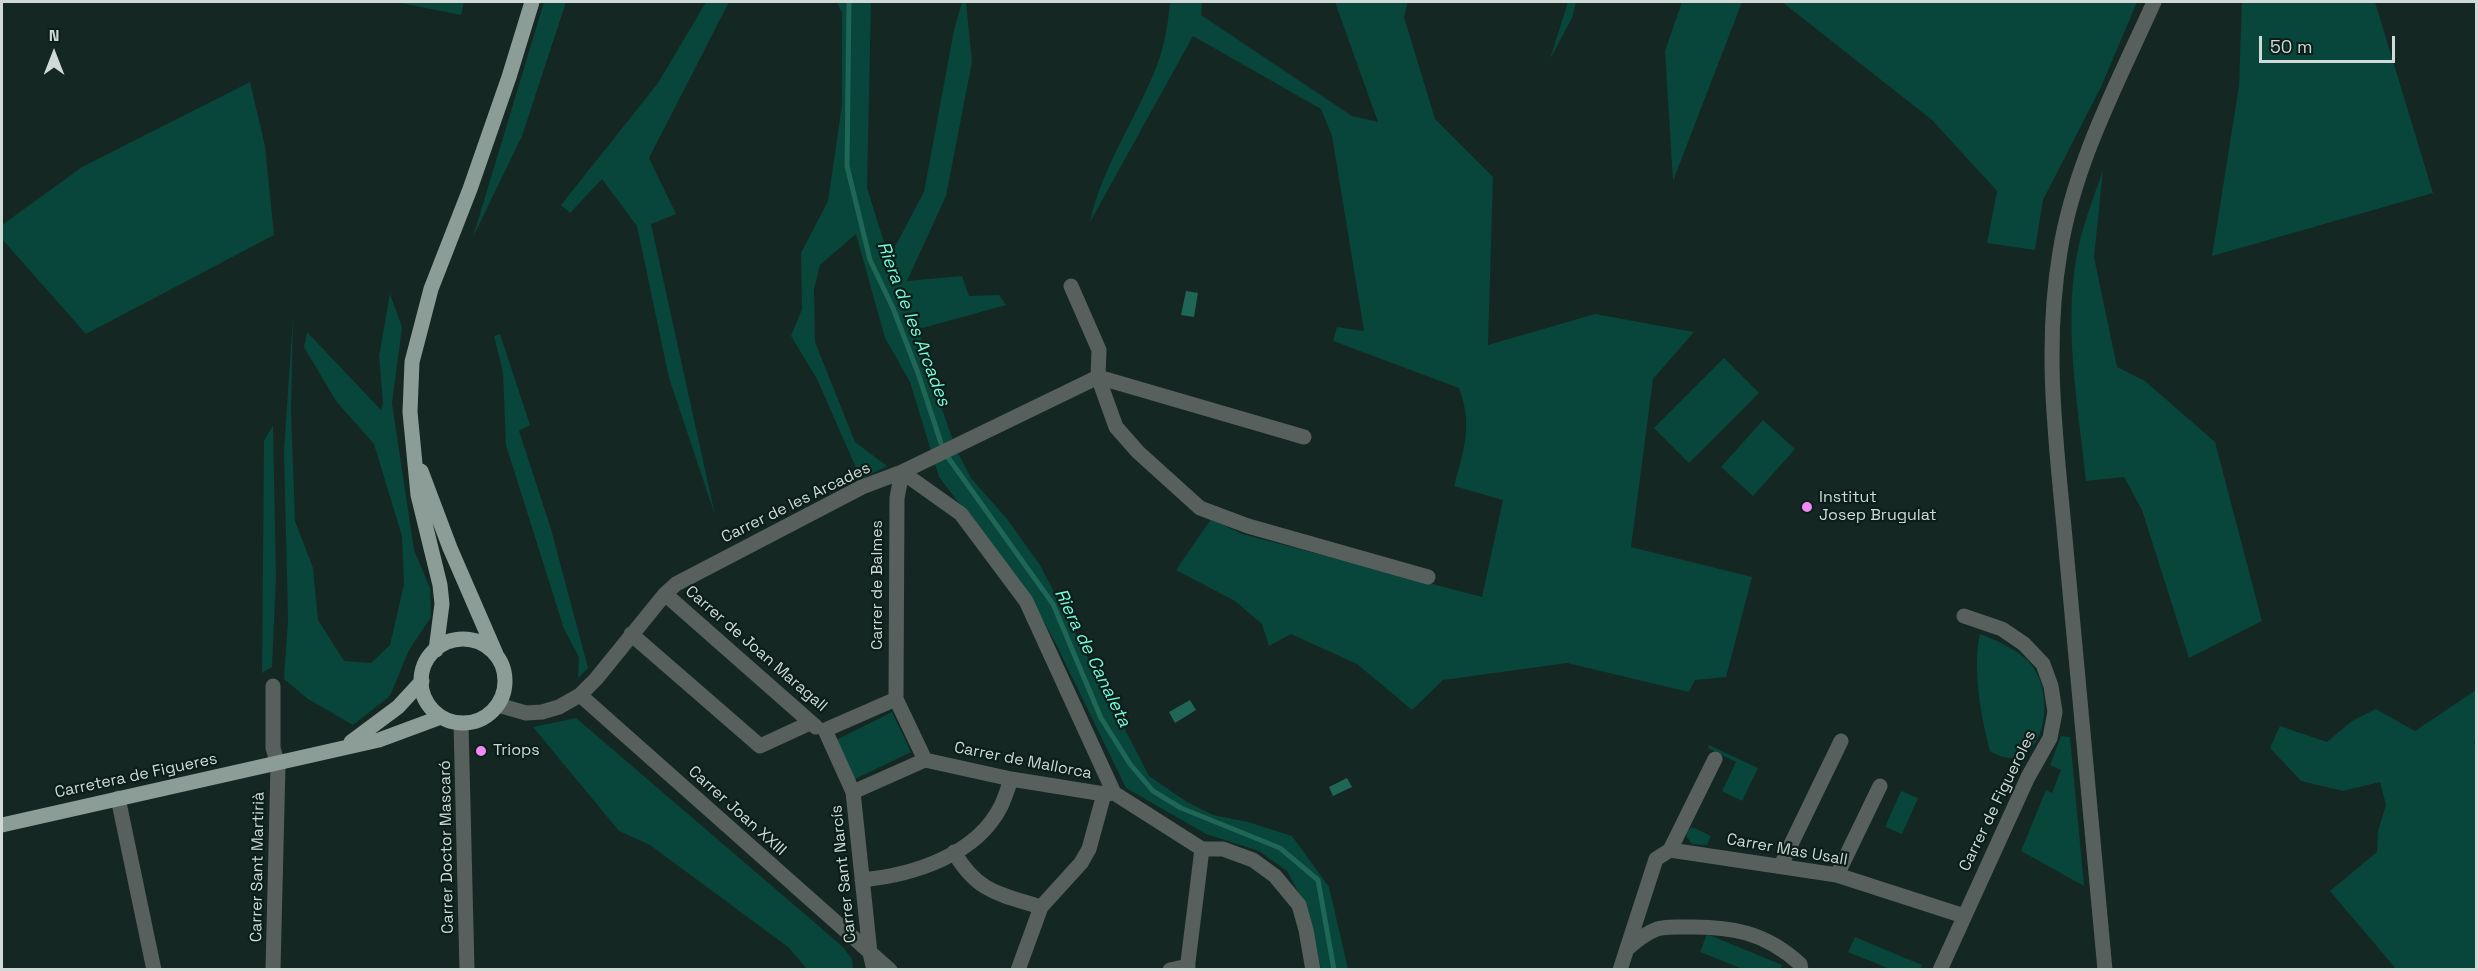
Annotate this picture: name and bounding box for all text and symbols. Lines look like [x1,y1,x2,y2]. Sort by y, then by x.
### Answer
north arrow [24,24,84,84]
scale bar [2262,24,2398,62]
text: N [49,25,59,46]
text: 50 m [2270,35,2312,58]
water label: Riera de les Arcades [872,239,954,409]
street label: Carrer de les Arcades [718,459,874,547]
place label: Institut Josep Brugulat [1819,488,1937,526]
marker: Institut Josep Brugulat [1800,500,1814,514]
street label: Carrer de Balmes [868,520,888,650]
street label: Carrer de Joan Maragall [681,582,831,716]
water label: Riera de Canaleta [1049,585,1135,731]
street label: Carrer de Figueroles [1956,727,2040,875]
street label: Carrer de Mallorca [952,738,1094,784]
place label: Triops [493,741,540,761]
marker: Triops [474,744,488,758]
street label: Carretera de Figueres [53,749,219,803]
street label: Carrer Doctor Mascaró [436,760,458,934]
street label: Carrer Joan XXIII [684,762,790,860]
street label: Carrer Sant Martirià [247,792,269,942]
street label: Carrer Sant Narcís [827,804,861,944]
street label: Carrer Mas Usall [1725,830,1849,870]

